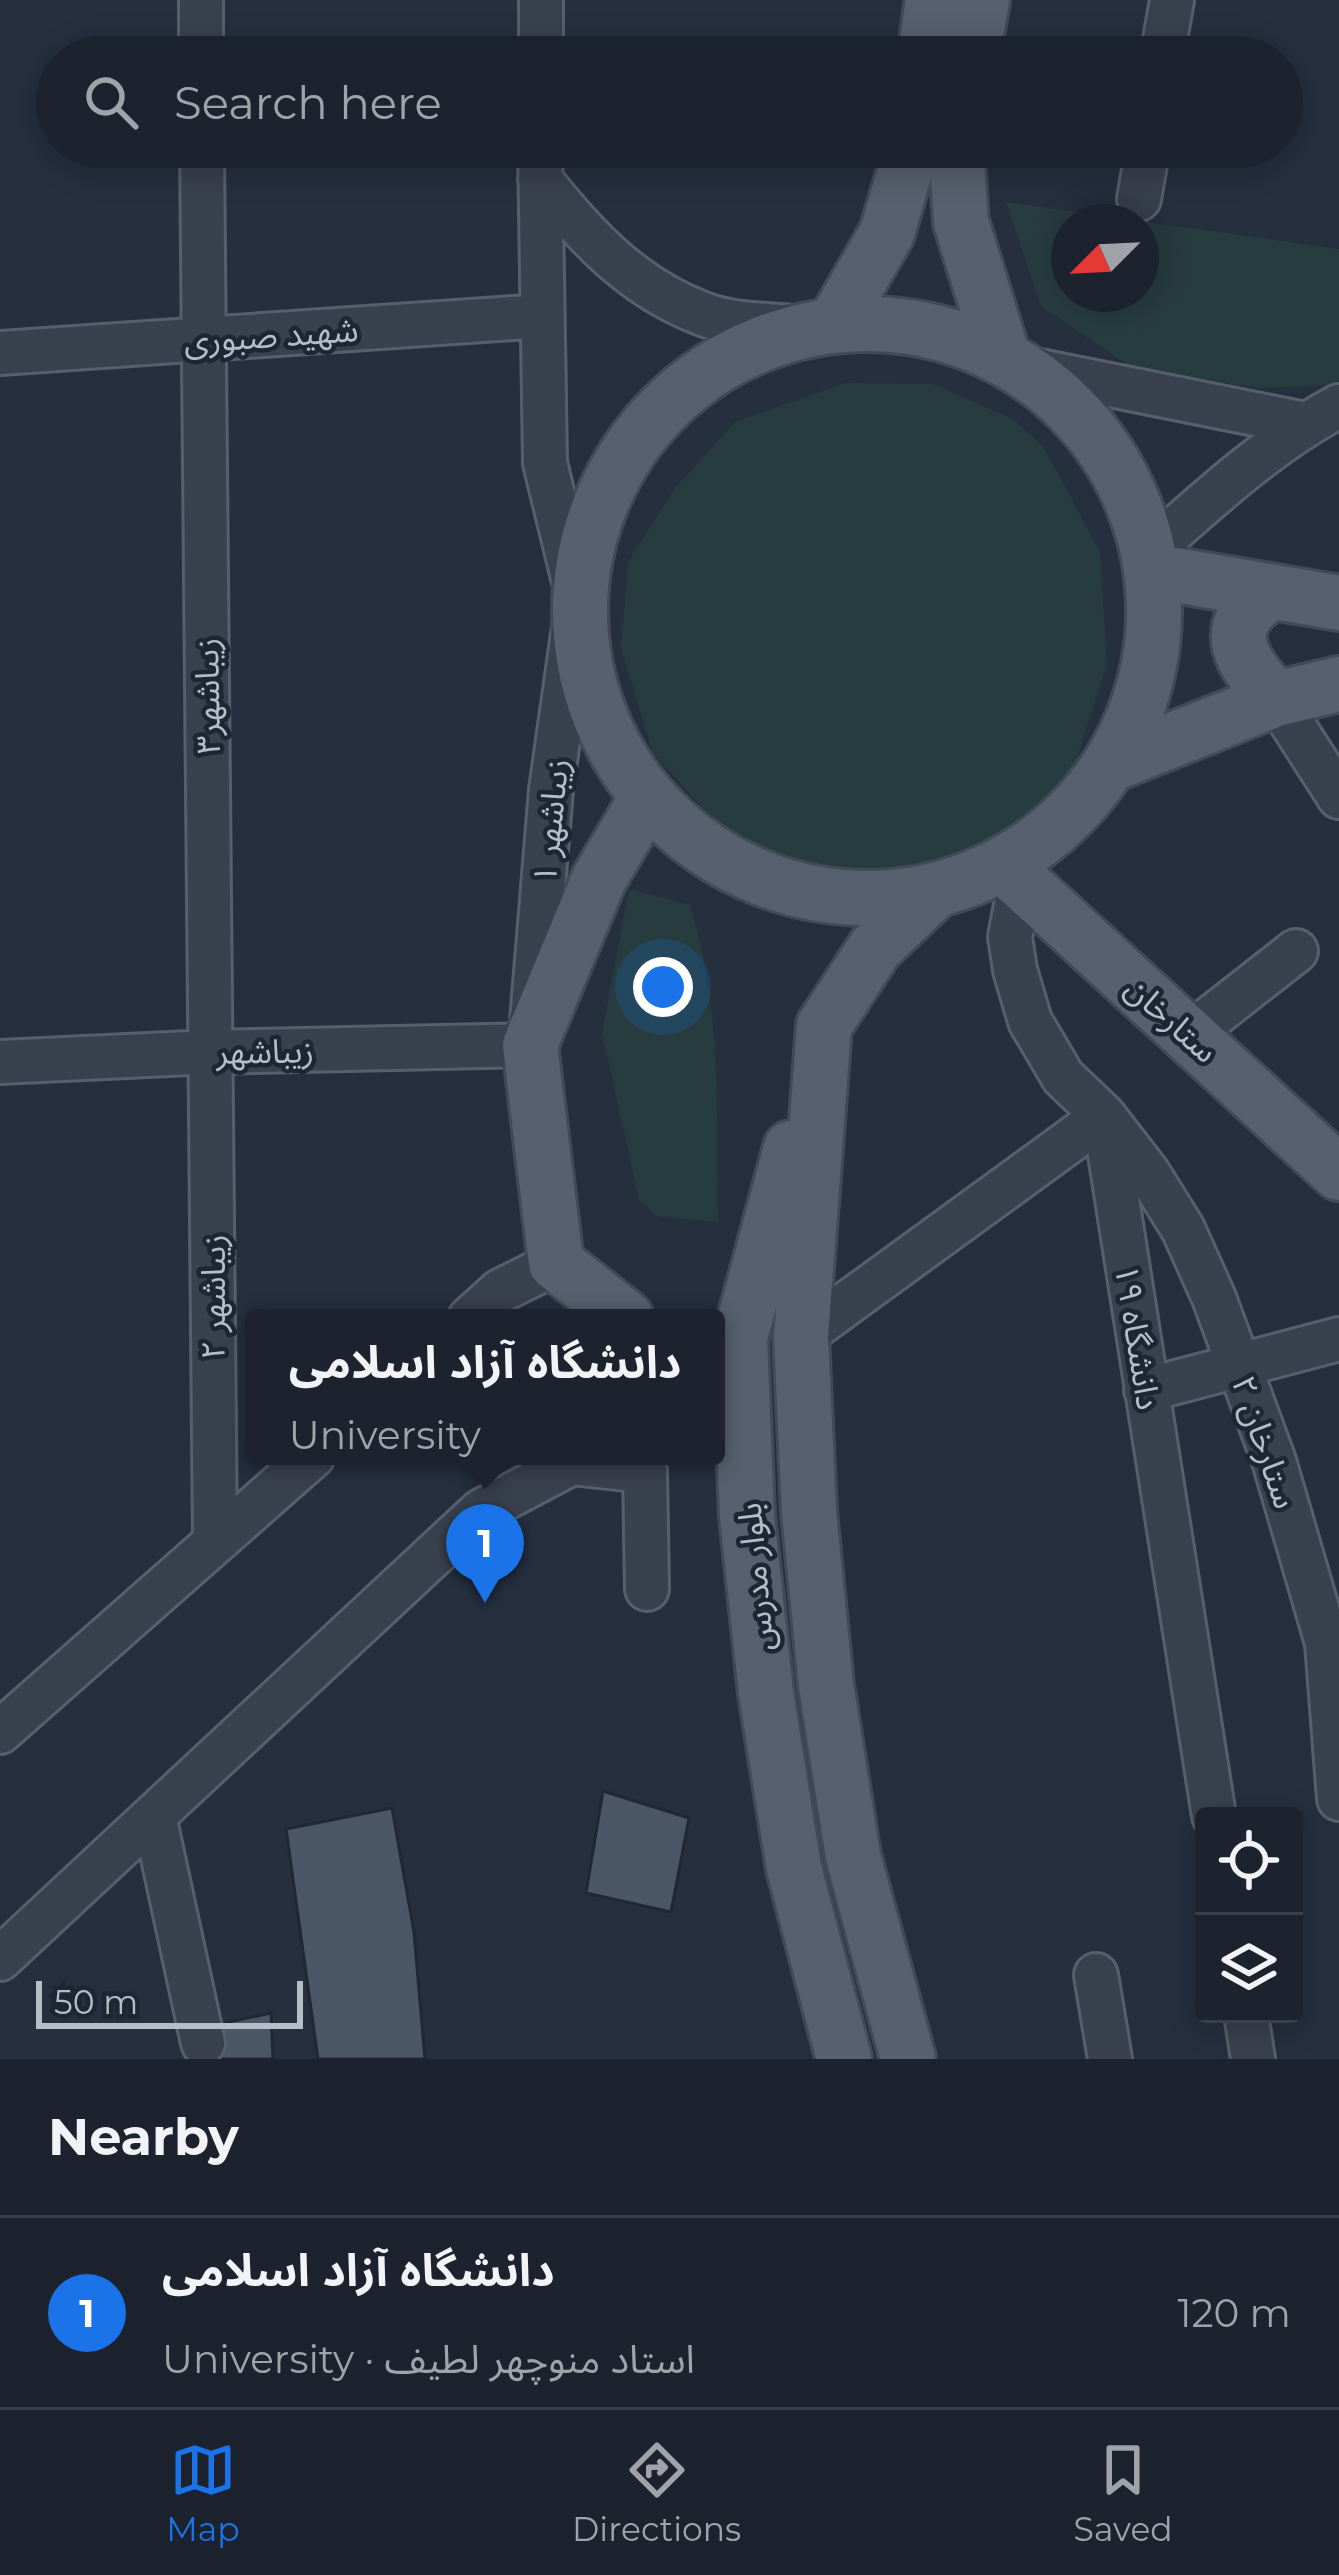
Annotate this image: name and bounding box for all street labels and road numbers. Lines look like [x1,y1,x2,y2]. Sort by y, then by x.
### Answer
street label: شهید صبوری [182,309,360,361]
street label: زیباشهر۳ [186,637,228,755]
street label: زیباشهر ۱ [524,757,576,885]
street label: ستارخان [1118,967,1226,1071]
street label: زیباشهر [215,1030,314,1072]
street label: زیباشهر ۲ [193,1234,233,1360]
street label: دانشگاه ۱۹ [1107,1261,1169,1413]
street label: ستارخان ۲ [1224,1370,1306,1514]
street label: بلوار مدرس [729,1501,781,1653]

